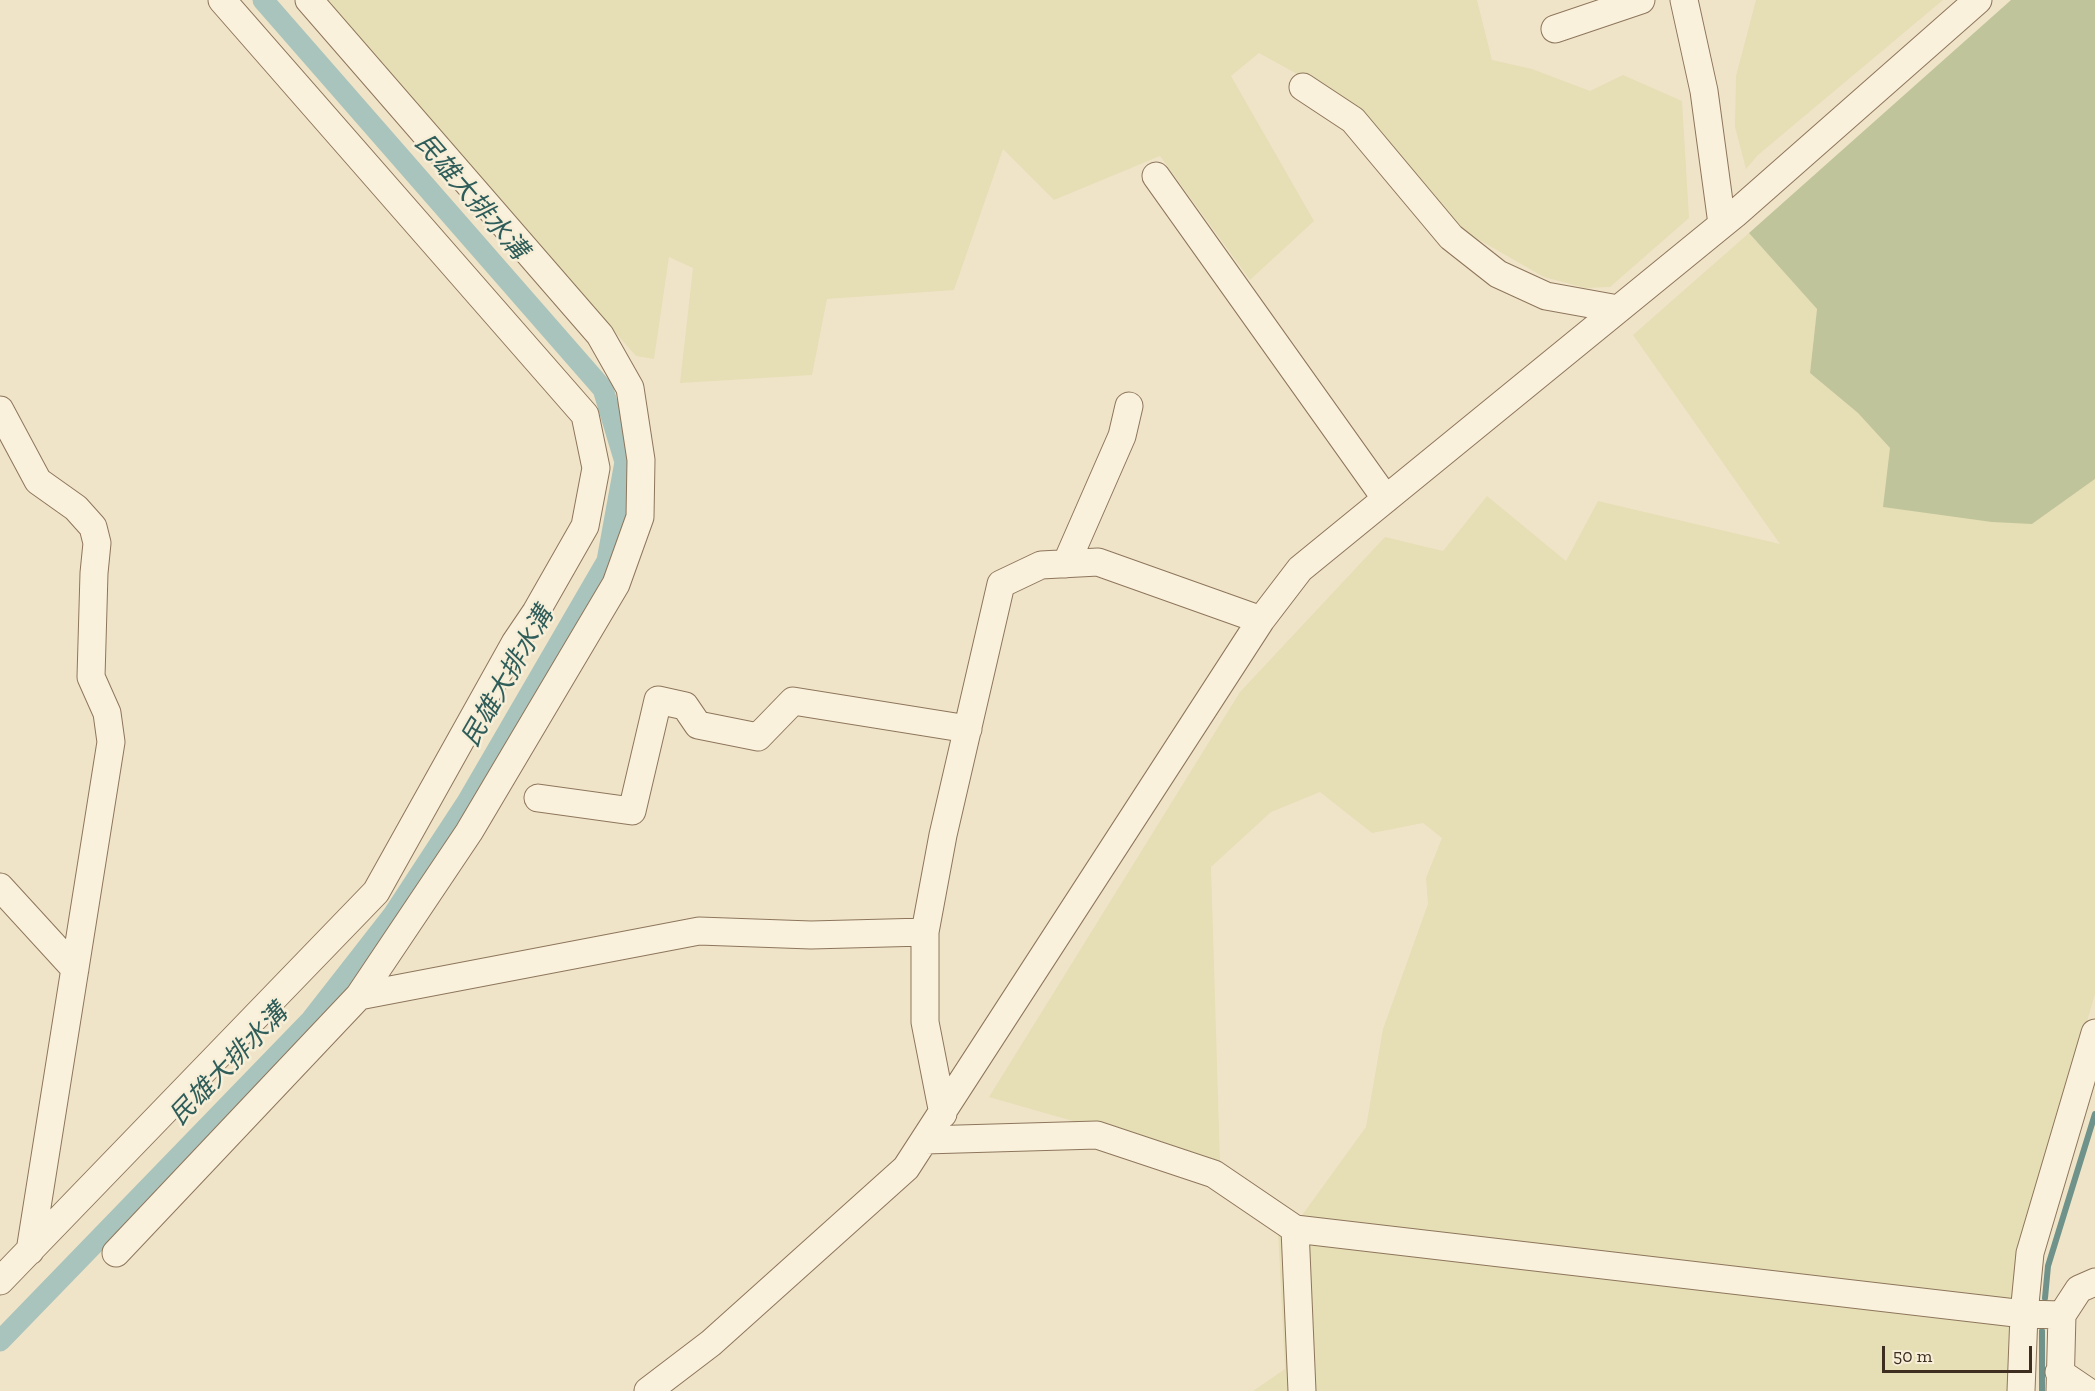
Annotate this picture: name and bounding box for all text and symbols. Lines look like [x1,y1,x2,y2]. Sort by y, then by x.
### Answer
water label: 民雄大排水溝 [408,128,534,266]
water label: 民雄大排水溝 [455,602,561,752]
water label: 民雄大排水溝 [164,998,294,1132]
scale bar [1885,1334,2035,1372]
text: 50 m [1893,1345,1932,1367]

